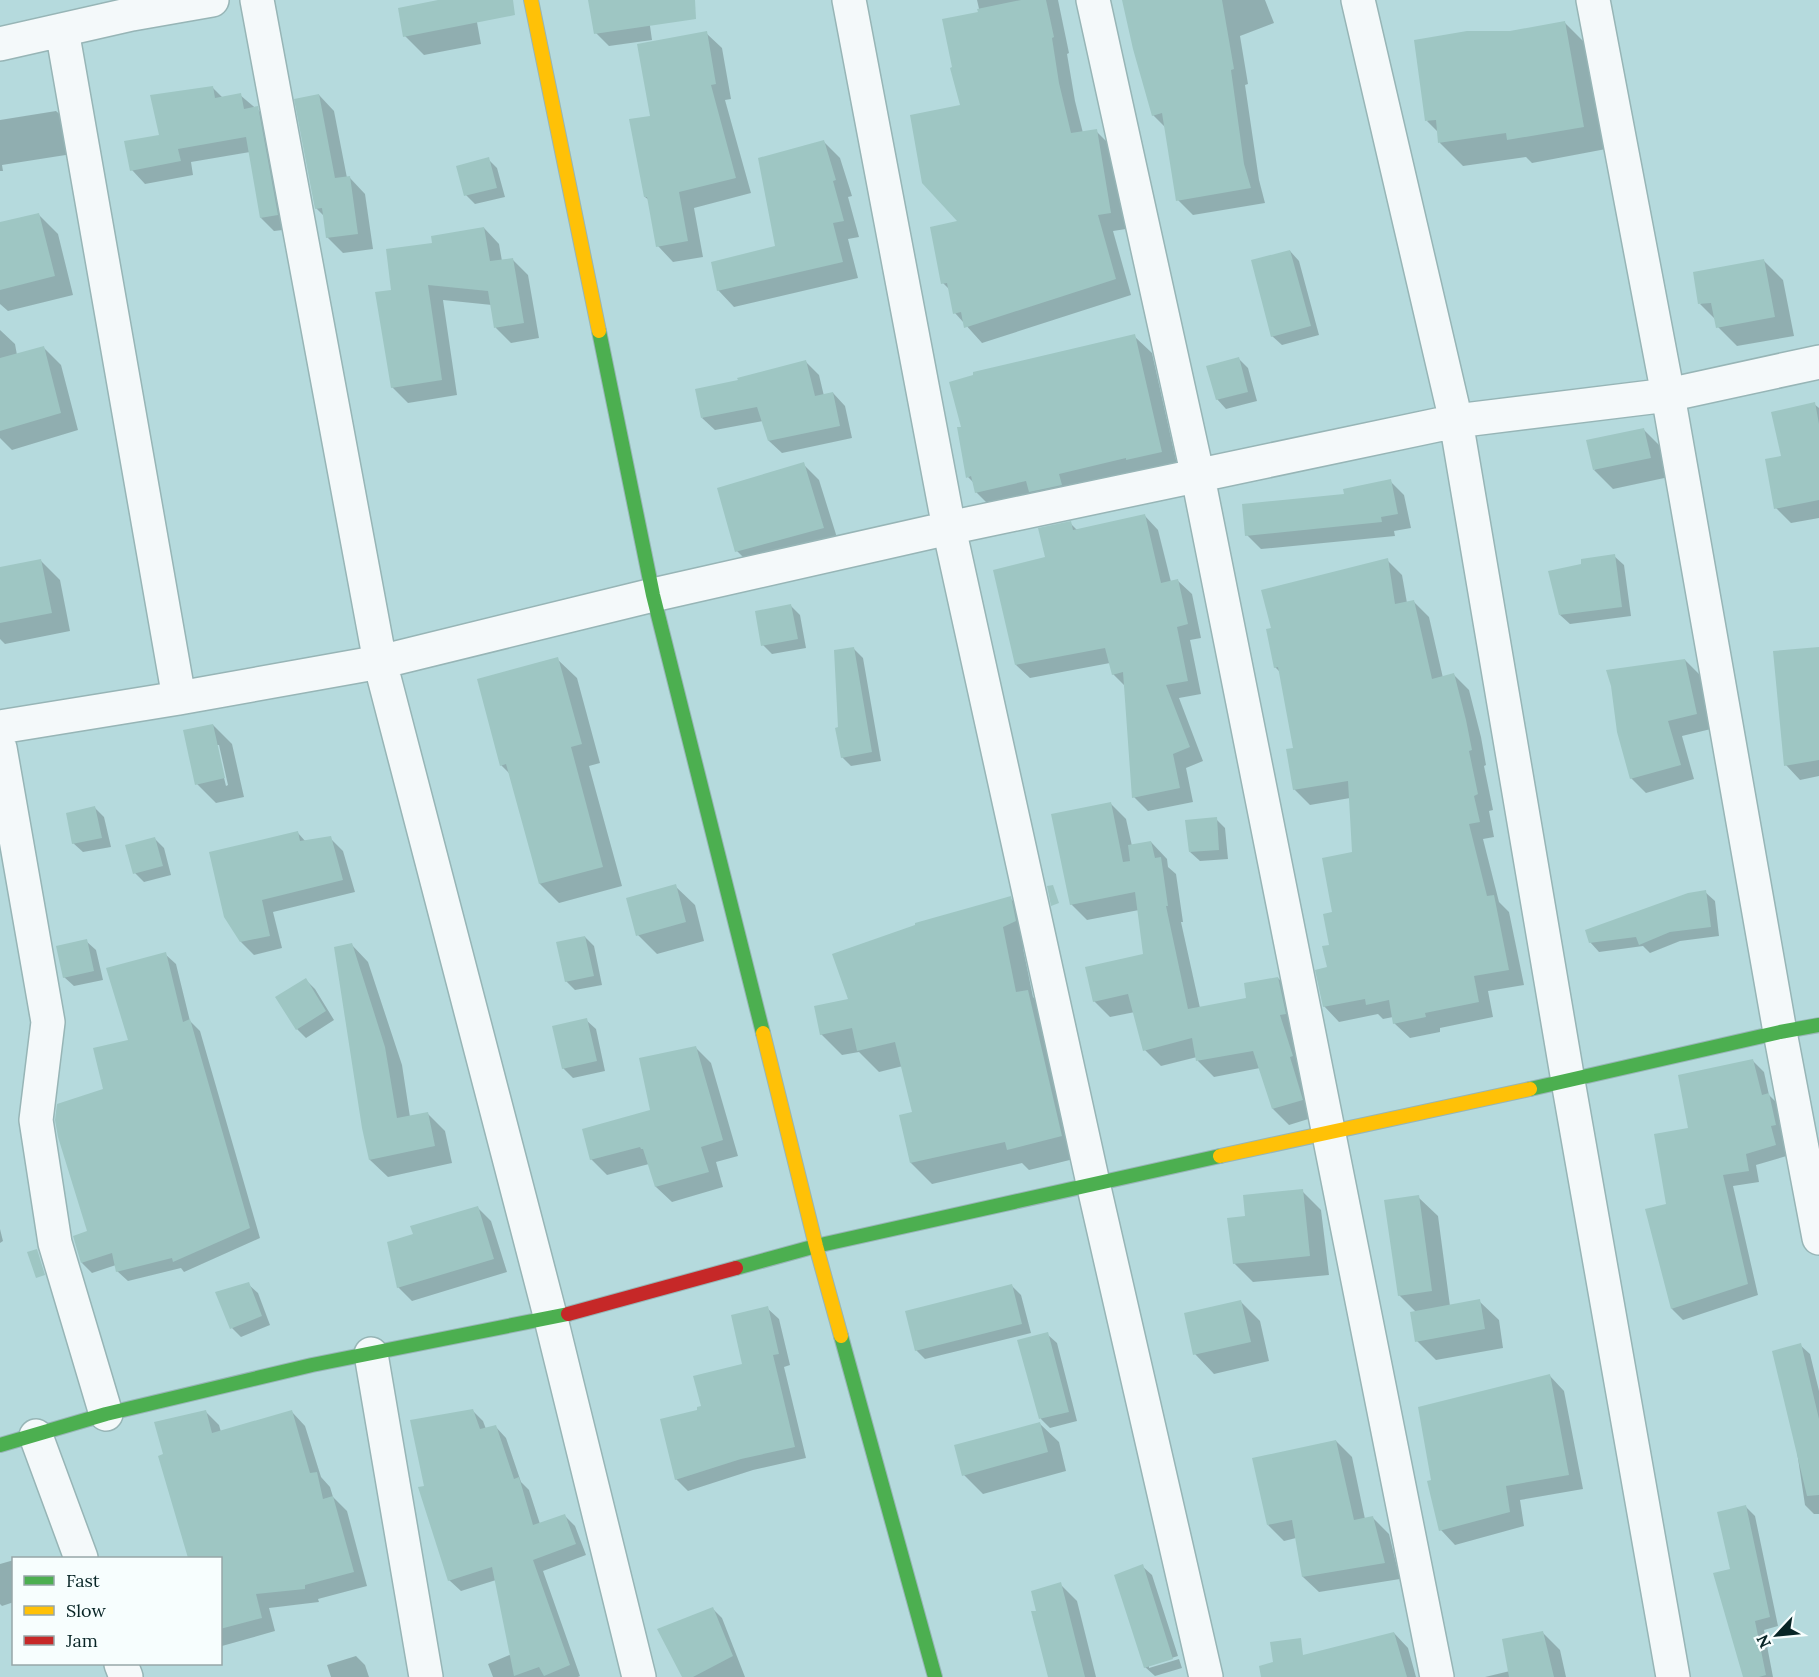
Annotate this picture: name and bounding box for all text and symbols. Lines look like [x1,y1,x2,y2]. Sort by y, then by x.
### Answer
legend [12,1557,222,1665]
text: Fast [66,1569,100,1592]
text: Slow [66,1599,106,1622]
north arrow [1747,1605,1807,1665]
text: Jam [65,1629,98,1652]
text: N [1752,1632,1775,1652]

